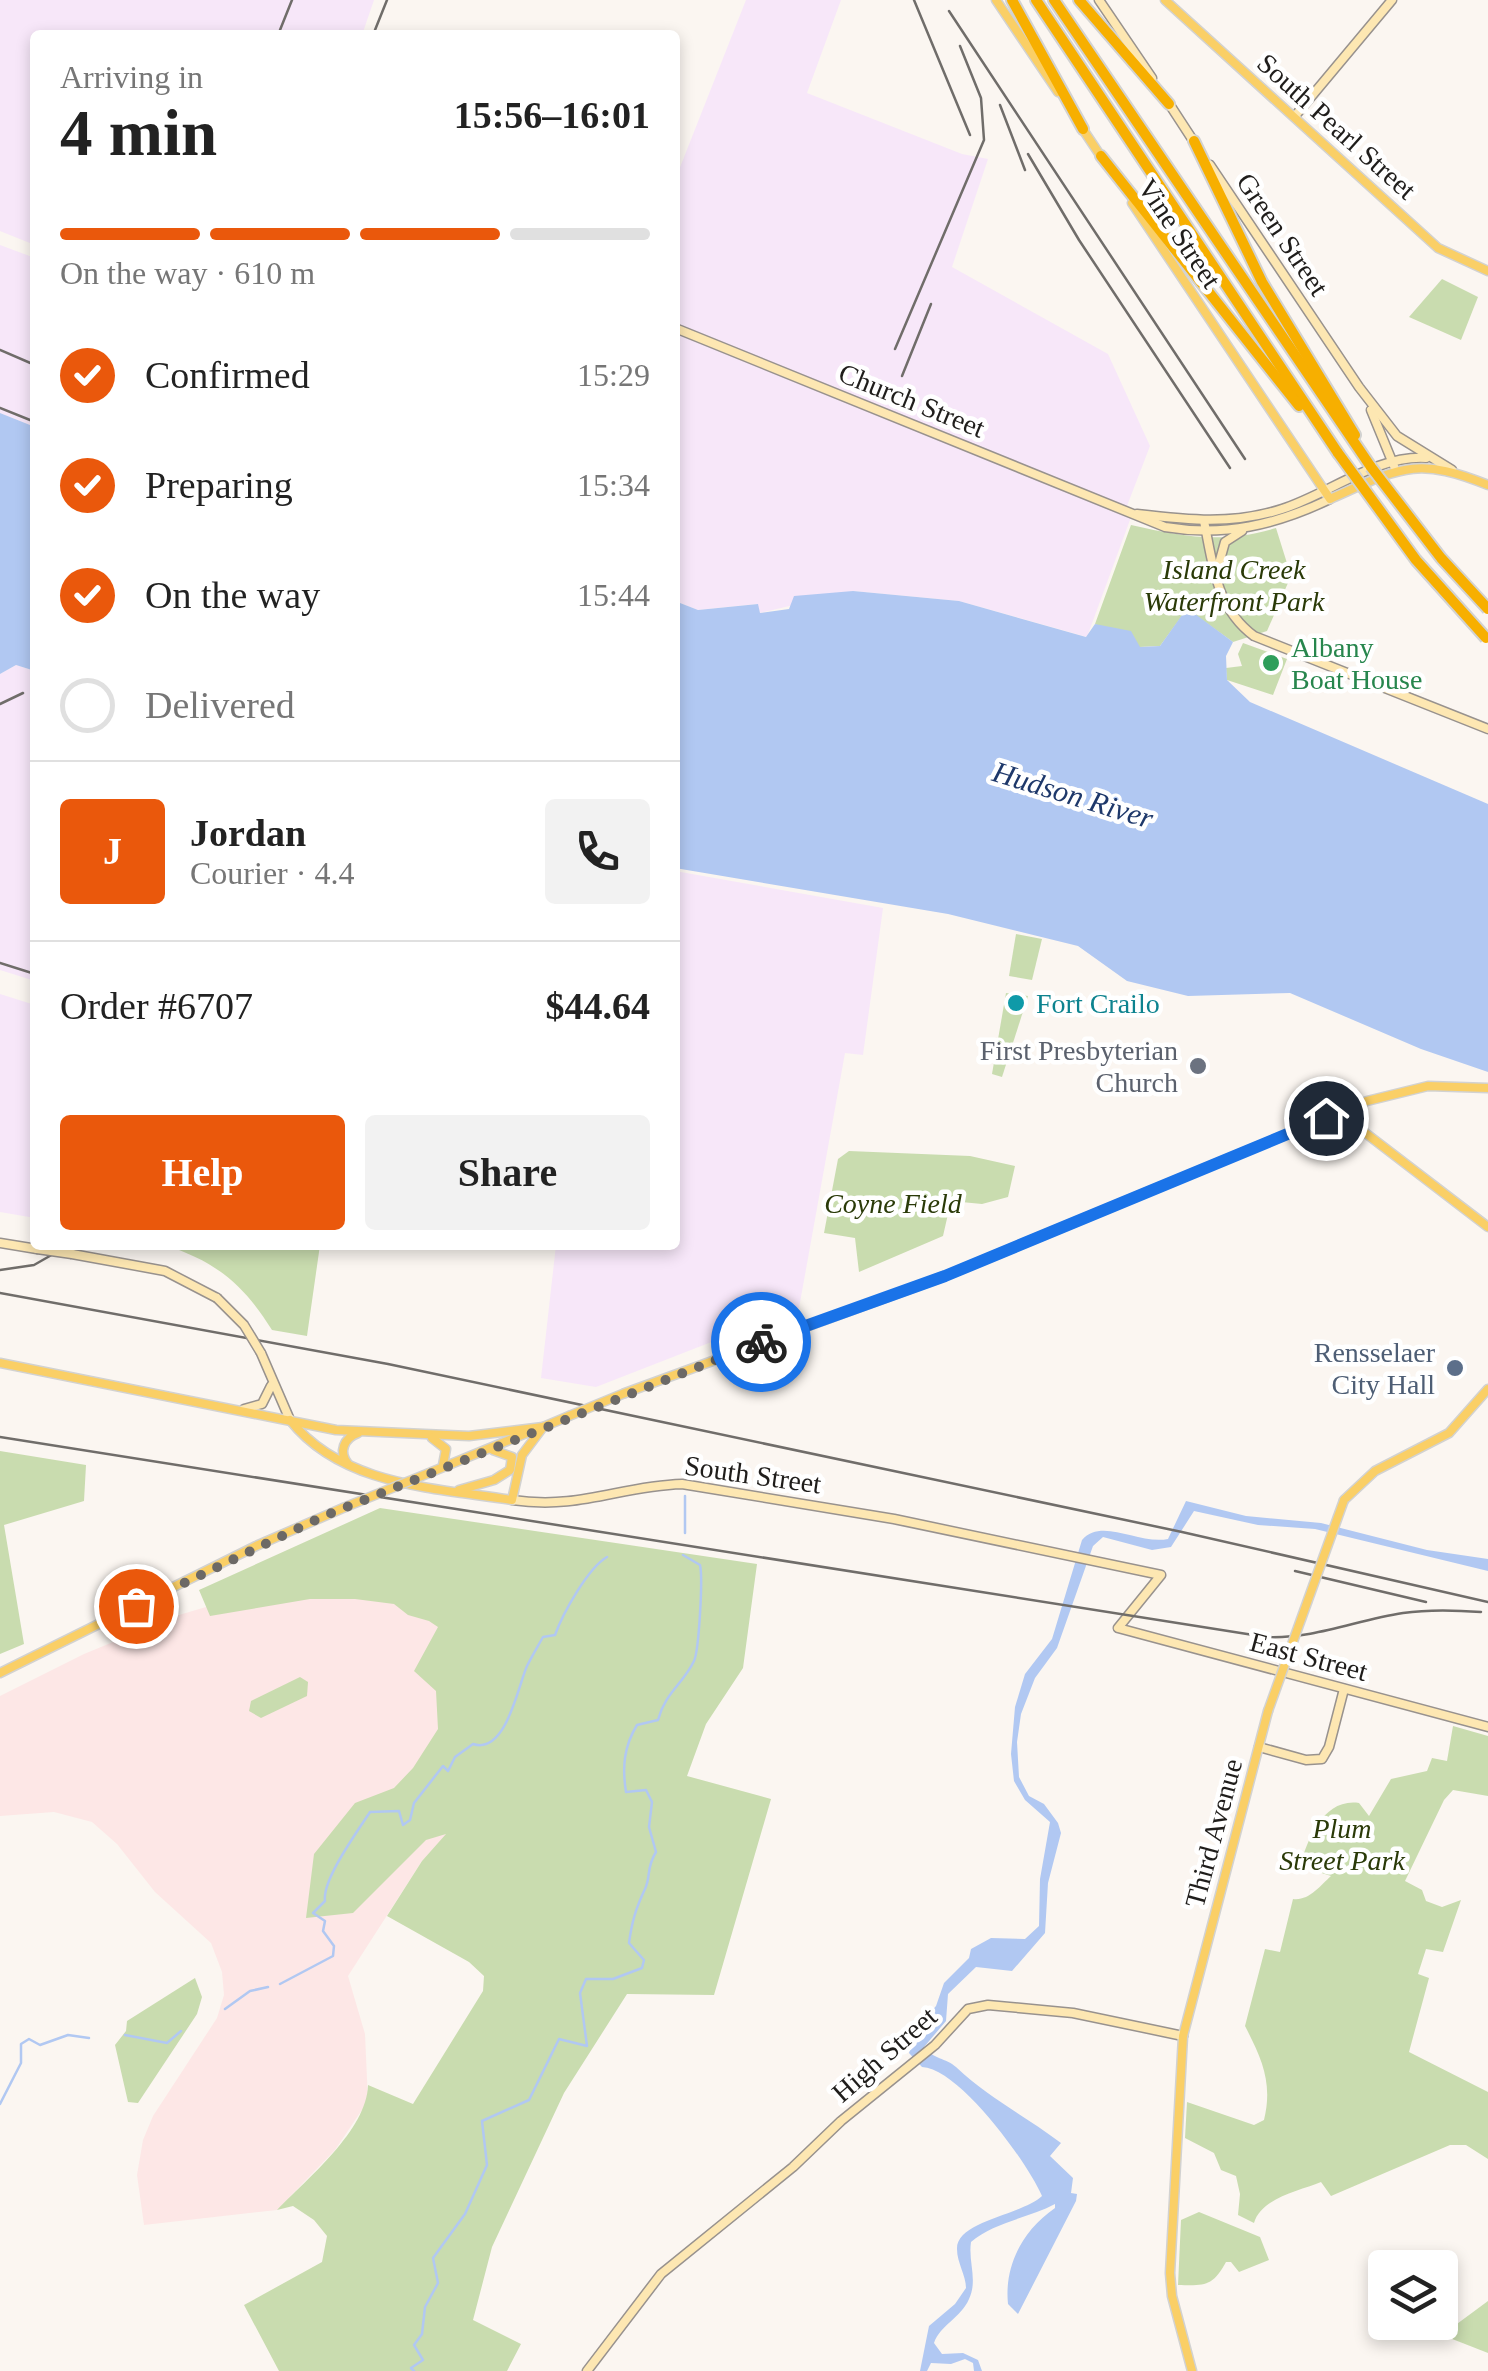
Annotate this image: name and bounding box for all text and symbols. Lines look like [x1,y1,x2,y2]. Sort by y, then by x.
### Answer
street label: South Pearl Street [1251,47,1422,206]
text: Arriving in [60,59,203,95]
text: 15:56–16:01 [454,94,650,136]
text: 4 min [60,97,217,169]
street label: Green Street [1230,167,1335,301]
street label: Vine Street [1132,173,1228,294]
text: On the way · 610 m [60,255,315,291]
icon: check [60,348,115,403]
text: Confirmed [145,354,310,396]
text: 15:29 [577,357,650,393]
street label: Church Street [834,357,990,444]
icon: check [60,458,115,513]
text: Preparing [145,464,293,506]
text: 15:34 [577,467,650,503]
park label: Island Creek Waterfront Park [1144,554,1325,617]
icon: check [60,568,115,623]
text: On the way [145,574,320,616]
text: 15:44 [577,577,650,613]
place label: Albany Boat House [1291,632,1422,695]
marker: Albany Boat House [1260,652,1282,674]
text: Delivered [145,684,295,726]
water label: Hudson River [988,754,1158,835]
button: phone [545,799,650,904]
text: Jordan [190,812,306,854]
text: J [103,830,122,872]
text: Courier · 4.4 [190,855,354,891]
text: Order #6707 [60,985,253,1027]
text: $44.64 [546,985,650,1027]
place label: Fort Crailo [1036,988,1160,1019]
marker: Fort Crailo [1005,992,1027,1014]
place label: First Presbyterian Church [980,1035,1178,1098]
marker: First Presbyterian Church [1187,1055,1209,1077]
pin [1284,1076,1369,1161]
icon: home [1299,1091,1354,1146]
button: Help [60,1115,345,1230]
button: Share [365,1115,650,1230]
park label: Coyne Field [824,1188,963,1219]
courier [711,1292,811,1392]
icon: bike [734,1315,789,1370]
place label: Rensselaer City Hall [1314,1337,1436,1400]
marker: Rensselaer City Hall [1444,1357,1466,1379]
street label: South Street [683,1450,823,1499]
pin [94,1564,179,1649]
icon: bag [109,1579,164,1634]
street label: East Street [1247,1626,1371,1687]
street label: Third Avenue [1179,1755,1248,1911]
park label: Plum Street Park [1279,1813,1405,1876]
street label: High Street [826,2000,943,2108]
map controls [1368,2250,1458,2340]
button: layers [1368,2250,1458,2340]

